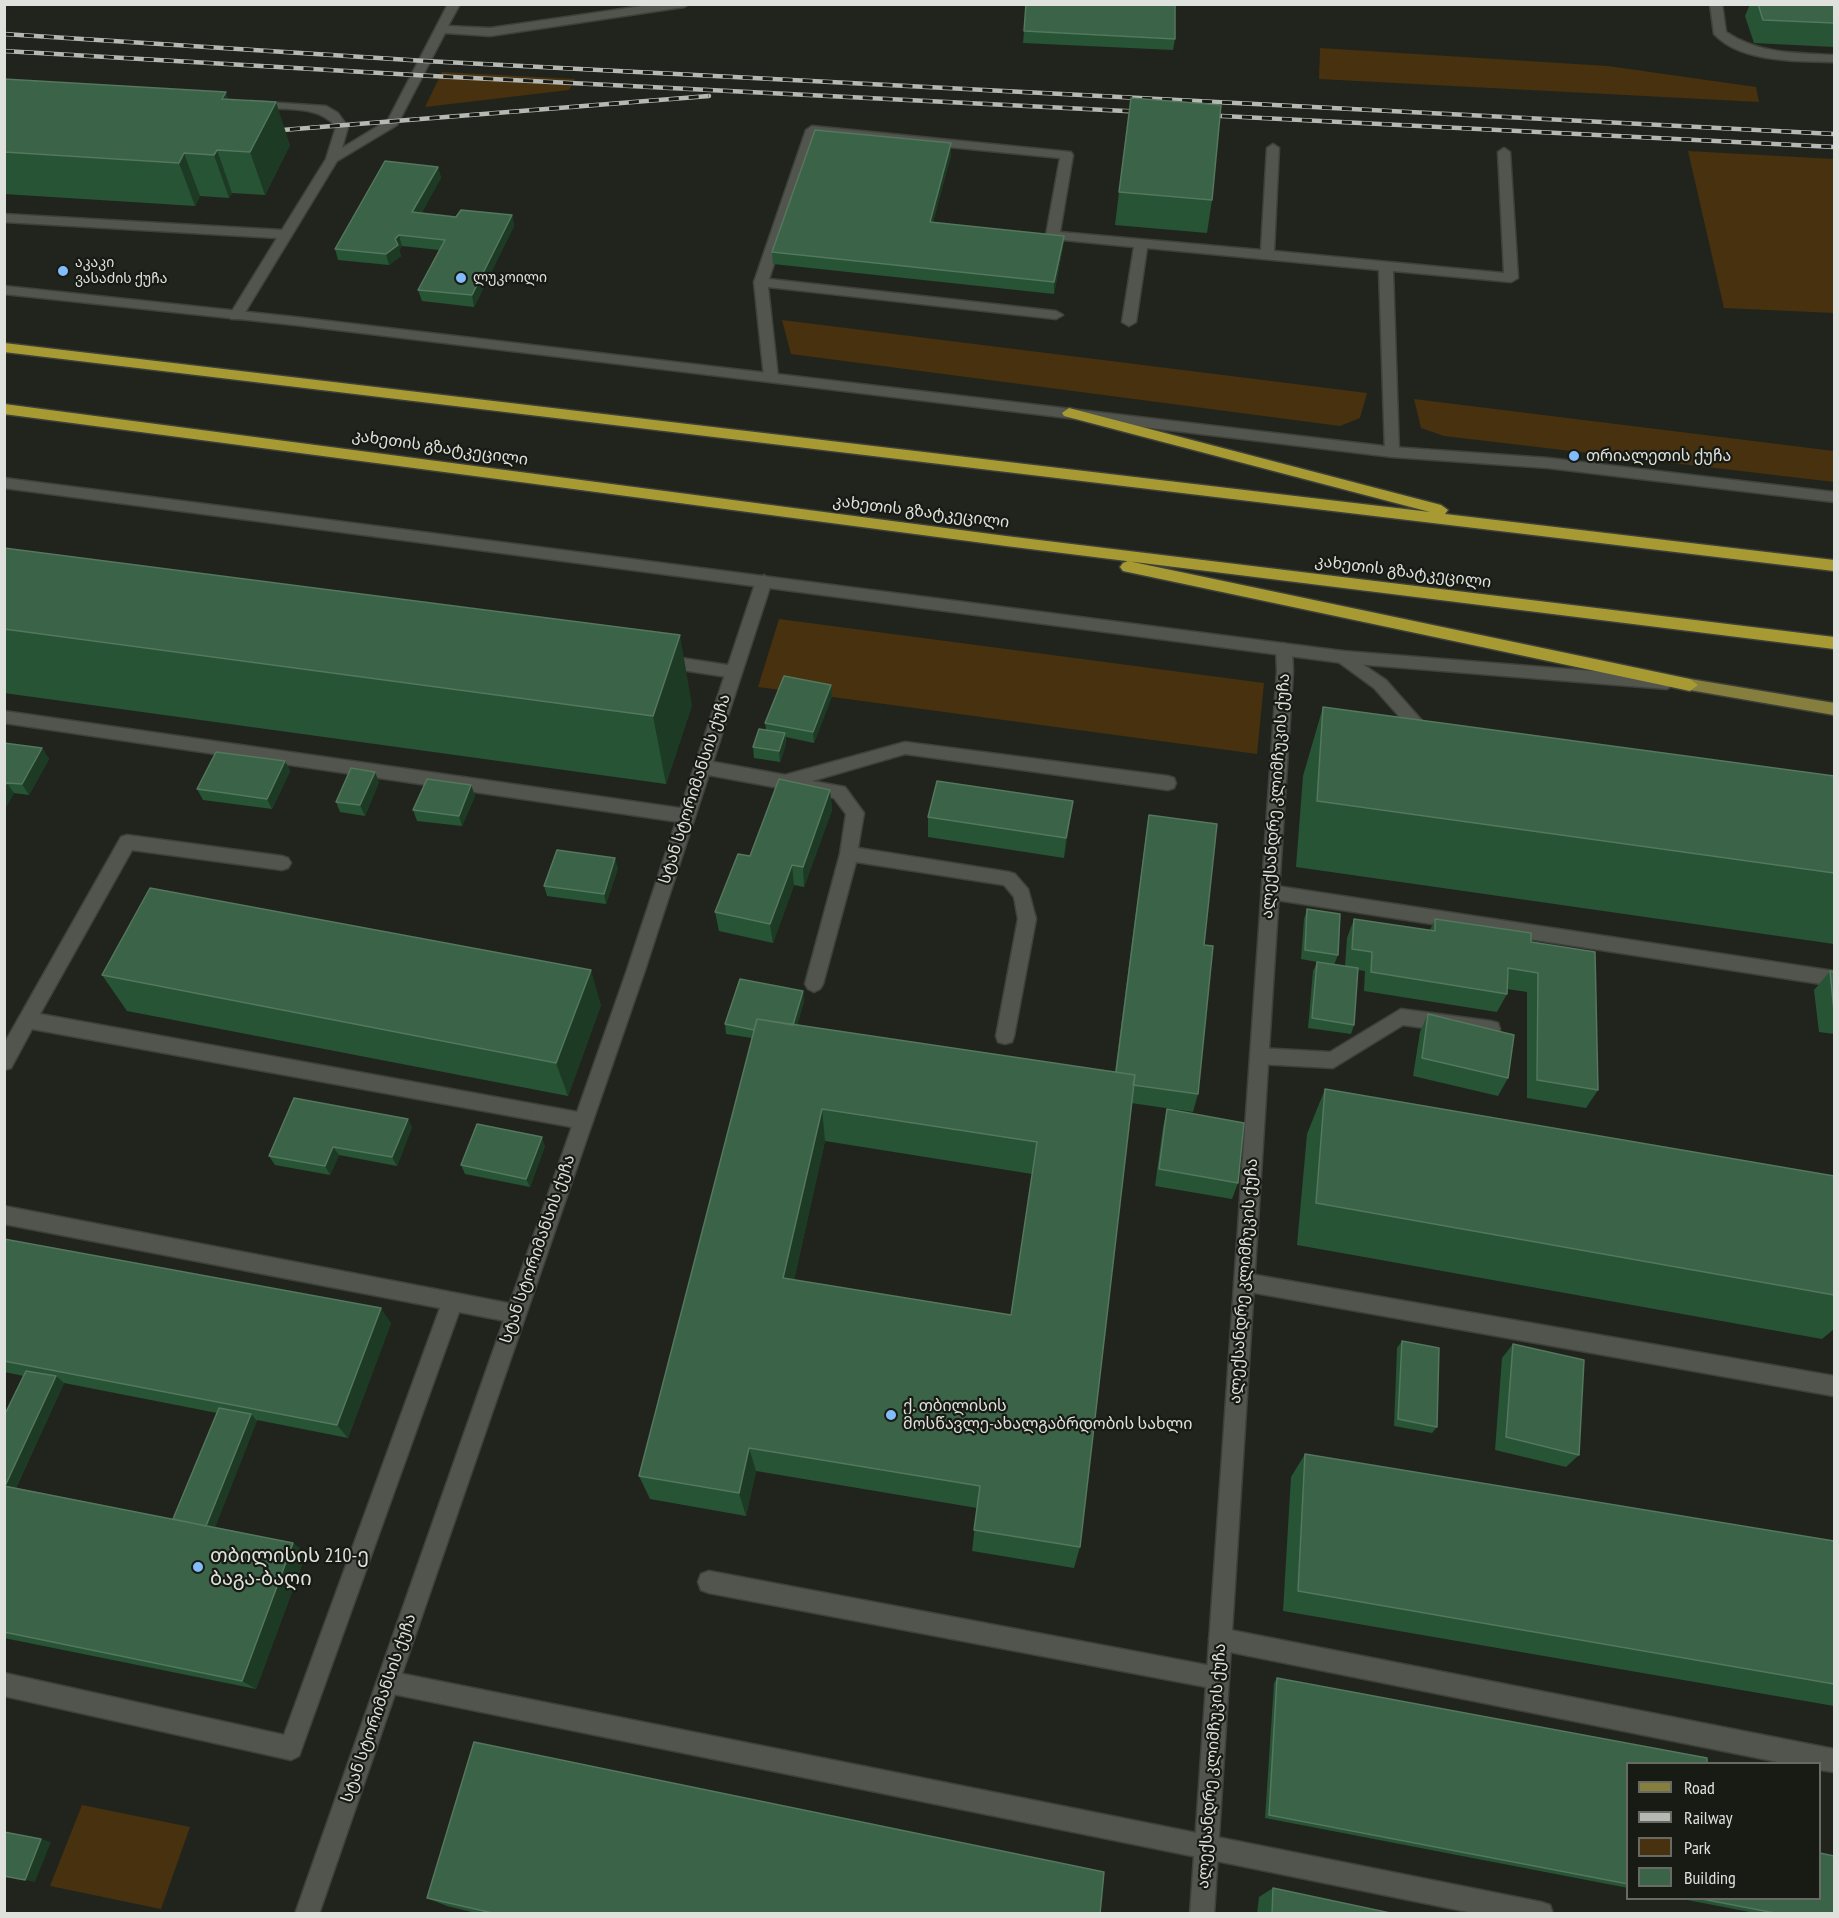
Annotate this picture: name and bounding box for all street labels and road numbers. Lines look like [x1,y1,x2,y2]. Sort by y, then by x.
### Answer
street label: კახეთის გზატკეცილი [351,426,529,470]
street label: კახეთის გზატკეცილი [832,492,1010,532]
street label: კახეთის გზატკეცილი [1314,552,1492,592]
street label: ალექსანდრე კლიმჩუკის ქუჩა [1258,673,1294,919]
street label: სტან სტორიმანსის ქუჩა [655,692,735,886]
street label: სტან სტორიმანსის ქუჩა [497,1152,579,1346]
street label: ალექსანდრე კლიმჩუკის ქუჩა [1226,1158,1262,1404]
street label: სტან სტორიმანსის ქუჩა [338,1611,420,1805]
street label: ალექსანდრე კლიმჩუკის ქუჩა [1194,1643,1230,1889]

